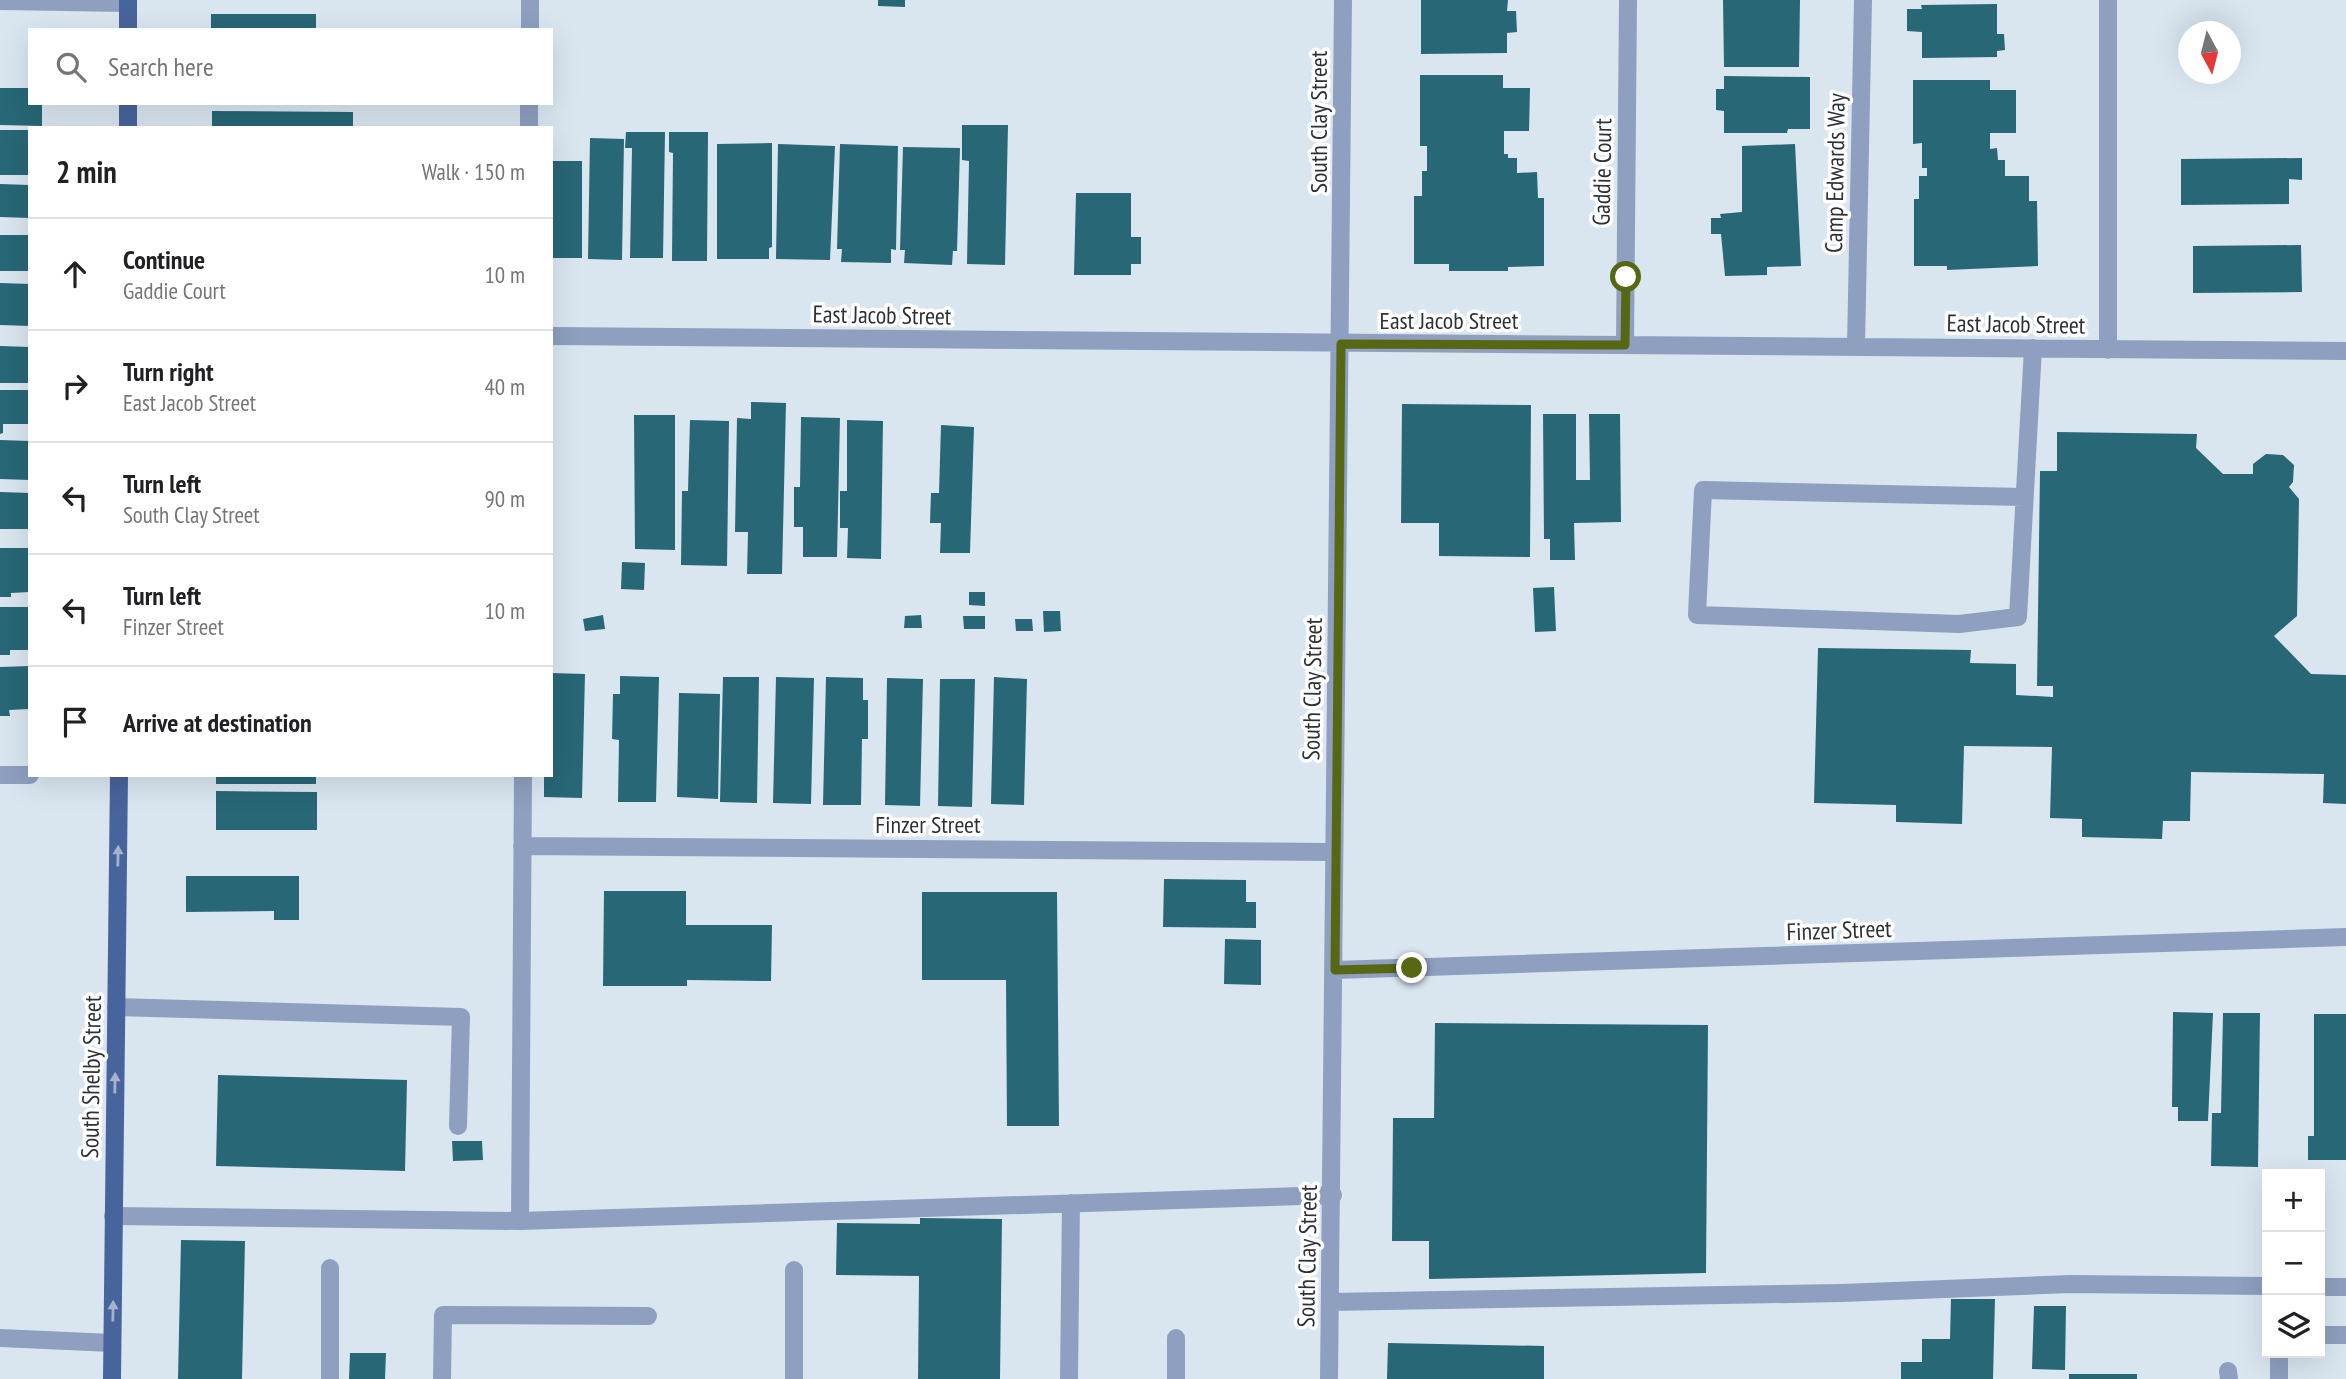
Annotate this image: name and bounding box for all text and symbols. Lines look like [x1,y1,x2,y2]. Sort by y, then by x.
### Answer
north arrow [2178,21,2241,84]
search box [28,28,553,105]
icon: search [52,48,90,86]
text: Search here [108,50,214,83]
street label: South Clay Street [1303,50,1334,193]
street label: Camp Edwards Way [1818,93,1852,253]
street label: Gaddie Court [1586,118,1618,226]
text: 2 min [56,152,117,191]
text: Walk · 150 m [422,157,525,186]
text: Continue [123,243,205,276]
icon: ahead [56,255,94,293]
text: 10 m [484,260,525,289]
route start [1610,261,1641,292]
text: Gaddie Court [123,276,226,305]
street label: East Jacob Street [812,298,952,332]
street label: East Jacob Street [1380,305,1519,336]
street label: East Jacob Street [1946,307,2086,341]
text: Turn right [123,355,214,388]
icon: right [56,367,94,405]
text: 40 m [484,372,525,401]
text: East Jacob Street [123,388,256,417]
text: Turn left [123,467,201,500]
icon: left [56,479,94,517]
text: 90 m [484,484,525,513]
text: South Clay Street [123,500,260,529]
text: Turn left [123,579,201,612]
icon: left [56,591,94,629]
text: 10 m [484,596,525,625]
text: Finzer Street [123,612,224,641]
street label: South Clay Street [1295,617,1329,761]
icon: arrive [56,703,94,741]
text: Arrive at destination [123,706,312,739]
street label: Finzer Street [875,809,981,840]
one-way arrow [112,845,124,867]
street label: Finzer Street [1786,913,1893,947]
route end [1396,952,1427,983]
street label: South Shelby Street [74,995,108,1159]
one-way arrow [110,1072,121,1094]
map controls [2262,1169,2325,1358]
button: + [2262,1169,2325,1232]
street label: South Clay Street [1290,1184,1324,1328]
button: − [2262,1232,2325,1295]
button: layers [2262,1295,2325,1358]
one-way arrow [107,1300,118,1322]

